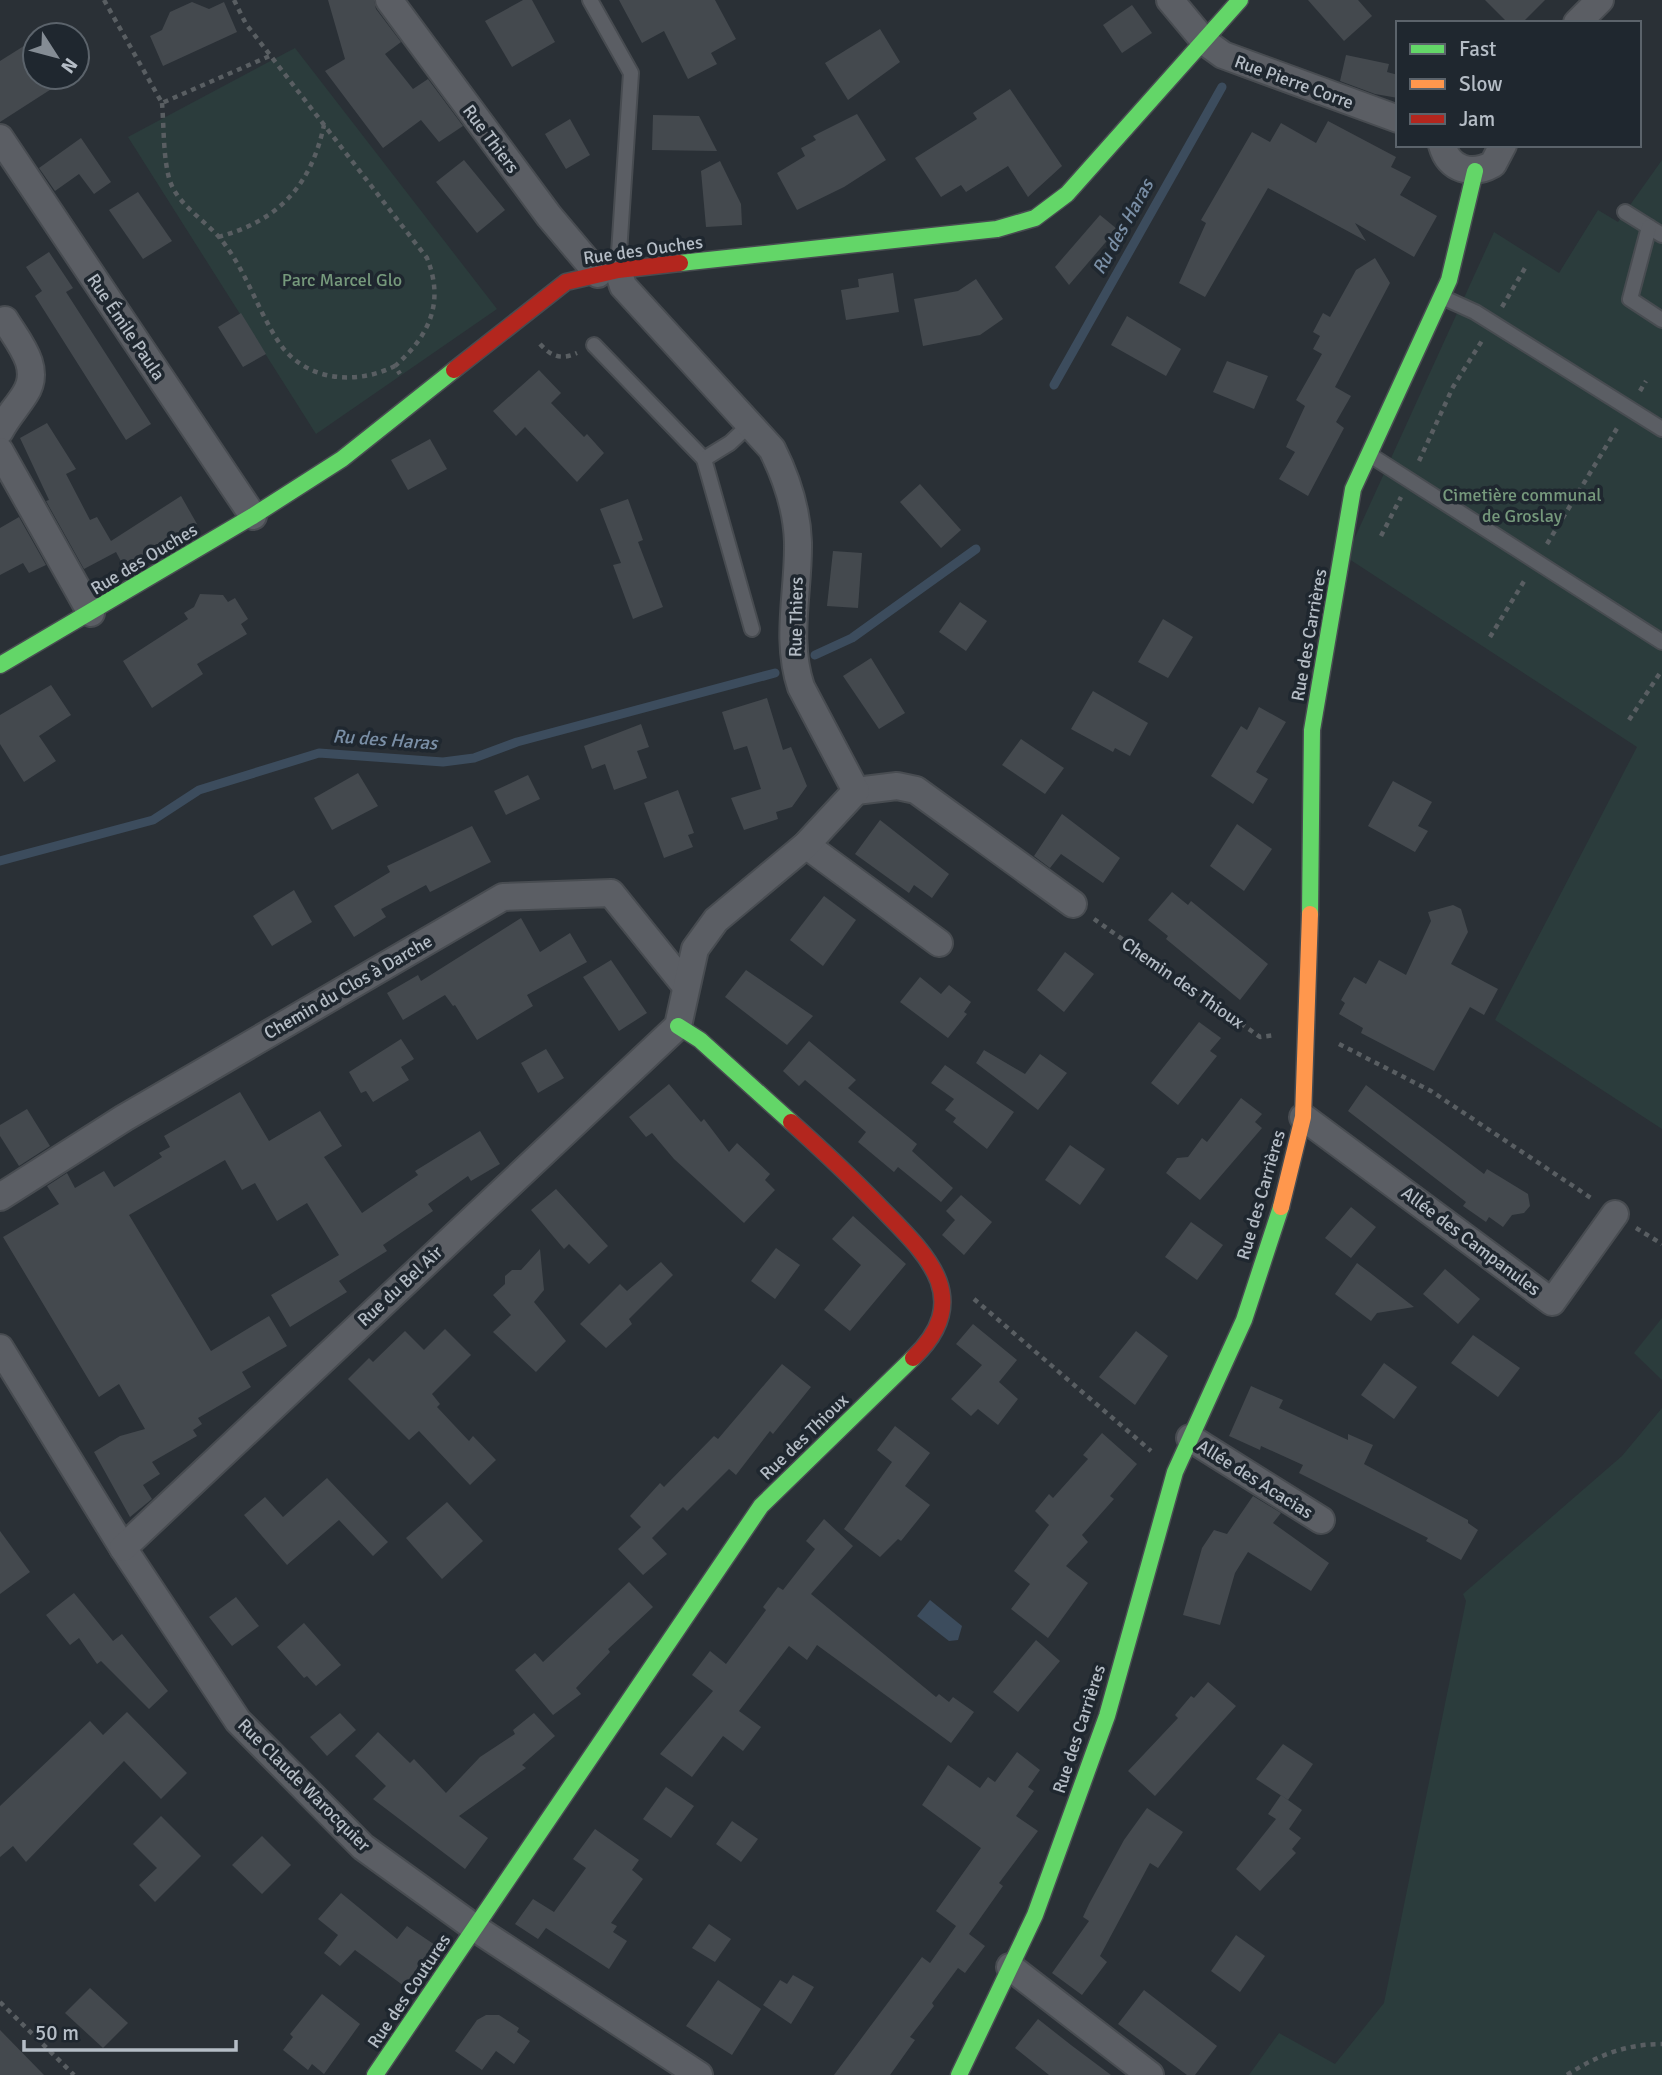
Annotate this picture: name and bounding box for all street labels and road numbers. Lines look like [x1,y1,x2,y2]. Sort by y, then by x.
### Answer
street label: Rue Pierre Corre [1231,50,1357,114]
street label: Rue Thiers [458,100,524,178]
street label: Rue des Ouches [582,231,704,269]
street label: Rue Émile Paula [82,269,170,385]
street label: Rue des Ouches [87,519,201,599]
street label: Rue des Carrières [1287,567,1331,703]
street label: Rue Thiers [784,577,808,657]
street label: Chemin du Clos à Darche [260,930,436,1044]
street label: Chemin des Thioux [1118,933,1249,1034]
street label: Rue des Carrières [1232,1127,1290,1262]
street label: Allée des Campanules [1397,1182,1545,1300]
street label: Rue du Bel Air [353,1241,447,1331]
street label: Rue des Thioux [755,1389,853,1485]
street label: Allée des Acacias [1193,1435,1317,1523]
street label: Rue des Carrières [1048,1662,1110,1796]
street label: Rue Claude Warocquier [233,1714,375,1856]
street label: Rue des Coutures [363,1930,455,2052]

